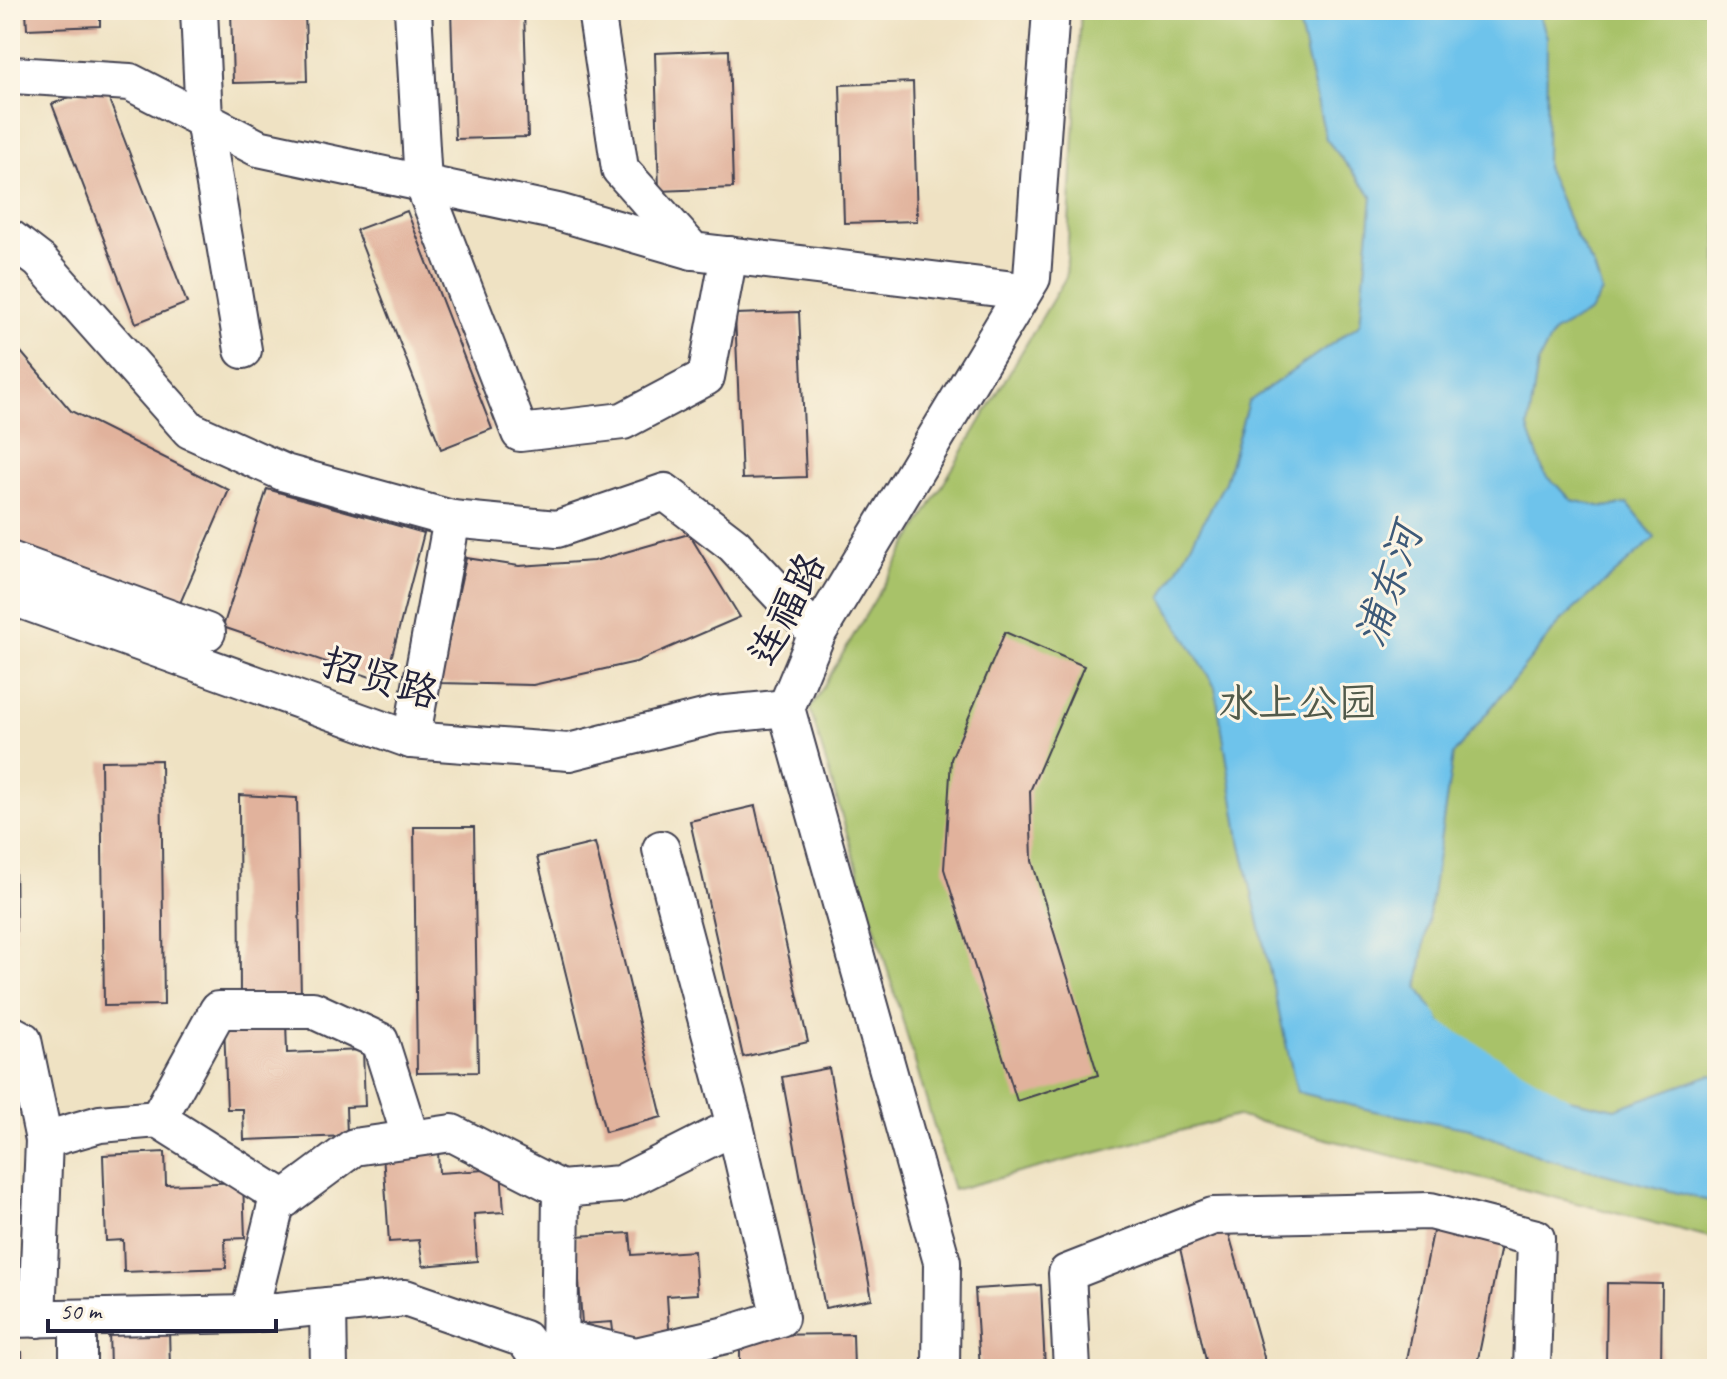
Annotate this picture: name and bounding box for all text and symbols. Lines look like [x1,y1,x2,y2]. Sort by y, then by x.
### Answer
water label: 浦东河 [1343,511,1437,653]
street label: 连福路 [737,544,837,674]
street label: 招贤路 [315,637,445,719]
park label: 水上公园 [1218,678,1378,728]
scale bar [48,1283,276,1333]
text: 50 m [60,1296,103,1326]

